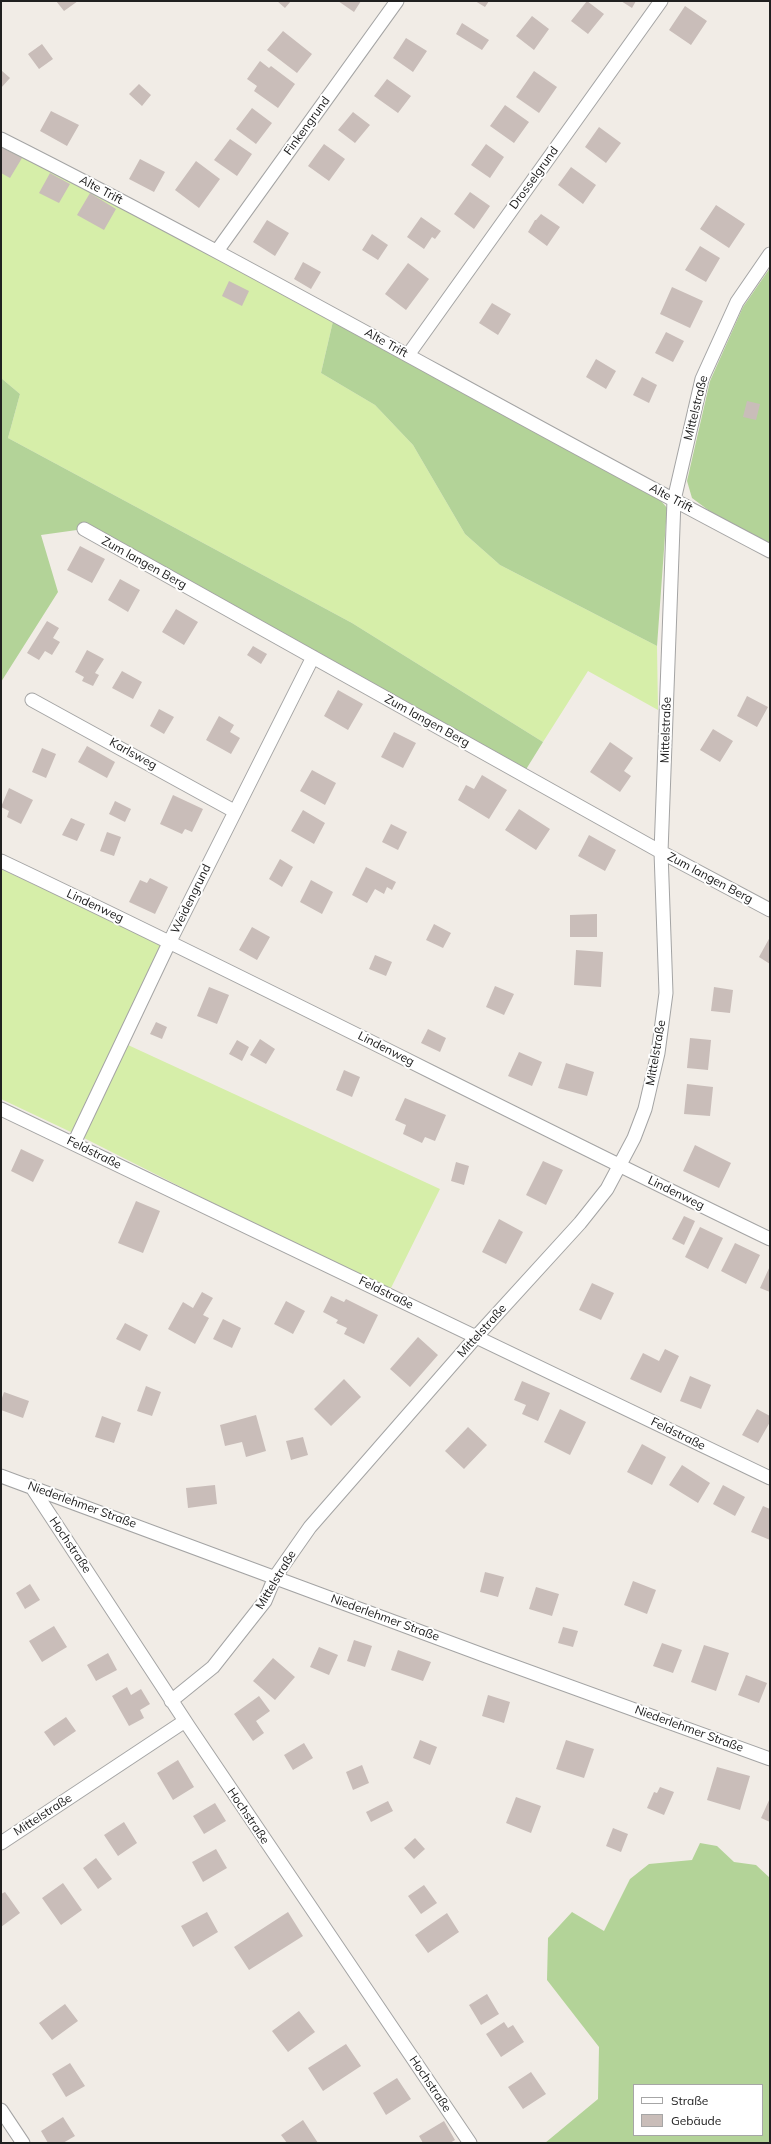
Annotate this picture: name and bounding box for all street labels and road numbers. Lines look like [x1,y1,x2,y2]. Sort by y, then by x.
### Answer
street label: Finkengrund [281,94,333,158]
street label: Drosselgrund [506,144,562,212]
street label: Alte Trift [77,173,125,207]
street label: Alte Trift [362,325,410,361]
street label: Mittelstraße [681,374,711,442]
street label: Alte Trift [647,481,695,515]
street label: Zum langen Berg [99,534,189,592]
street label: Zum langen Berg [382,692,472,750]
street label: Mittelstraße [658,697,674,763]
street label: Karlsweg [107,735,159,773]
street label: Zum langen Berg [665,849,755,907]
street label: Weidengrund [168,862,214,936]
street label: Lindenweg [64,887,126,925]
street label: Mittelstraße [643,1019,669,1087]
street label: Lindenweg [355,1029,417,1069]
street label: Feldstraße [64,1134,124,1172]
street label: Lindenweg [645,1173,707,1213]
street label: Feldstraße [356,1274,416,1312]
street label: Mittelstraße [454,1301,510,1361]
street label: Feldstraße [648,1415,708,1453]
street label: Niederlehmer Straße [26,1479,138,1531]
street label: Hochstraße [46,1514,94,1576]
street label: Mittelstraße [253,1548,299,1612]
street label: Niederlehmer Straße [329,1592,441,1644]
street label: Niederlehmer Straße [633,1703,745,1755]
street label: Hochstraße [224,1785,272,1847]
street label: Mittelstraße [11,1791,75,1839]
street label: Hochstraße [406,2053,454,2115]

